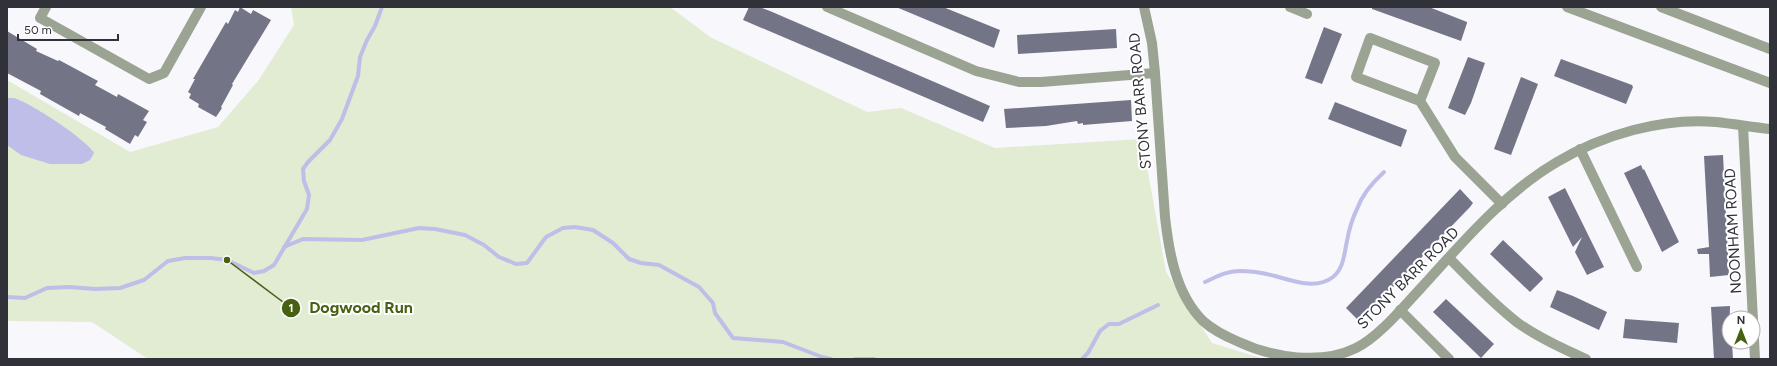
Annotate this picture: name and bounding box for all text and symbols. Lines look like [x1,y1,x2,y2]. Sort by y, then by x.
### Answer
scale bar [18,16,118,42]
text: 50 m [24,23,52,37]
street label: STONY BARR ROAD [1125,32,1155,170]
street label: NOONHAM ROAD [1721,168,1745,294]
street label: STONY BARR ROAD [1353,223,1463,333]
callout: Dogwood Run [281,294,421,322]
text: Dogwood Run [309,298,413,317]
text: 1 [288,301,294,315]
north arrow [1721,310,1761,350]
text: N [1737,314,1745,327]

